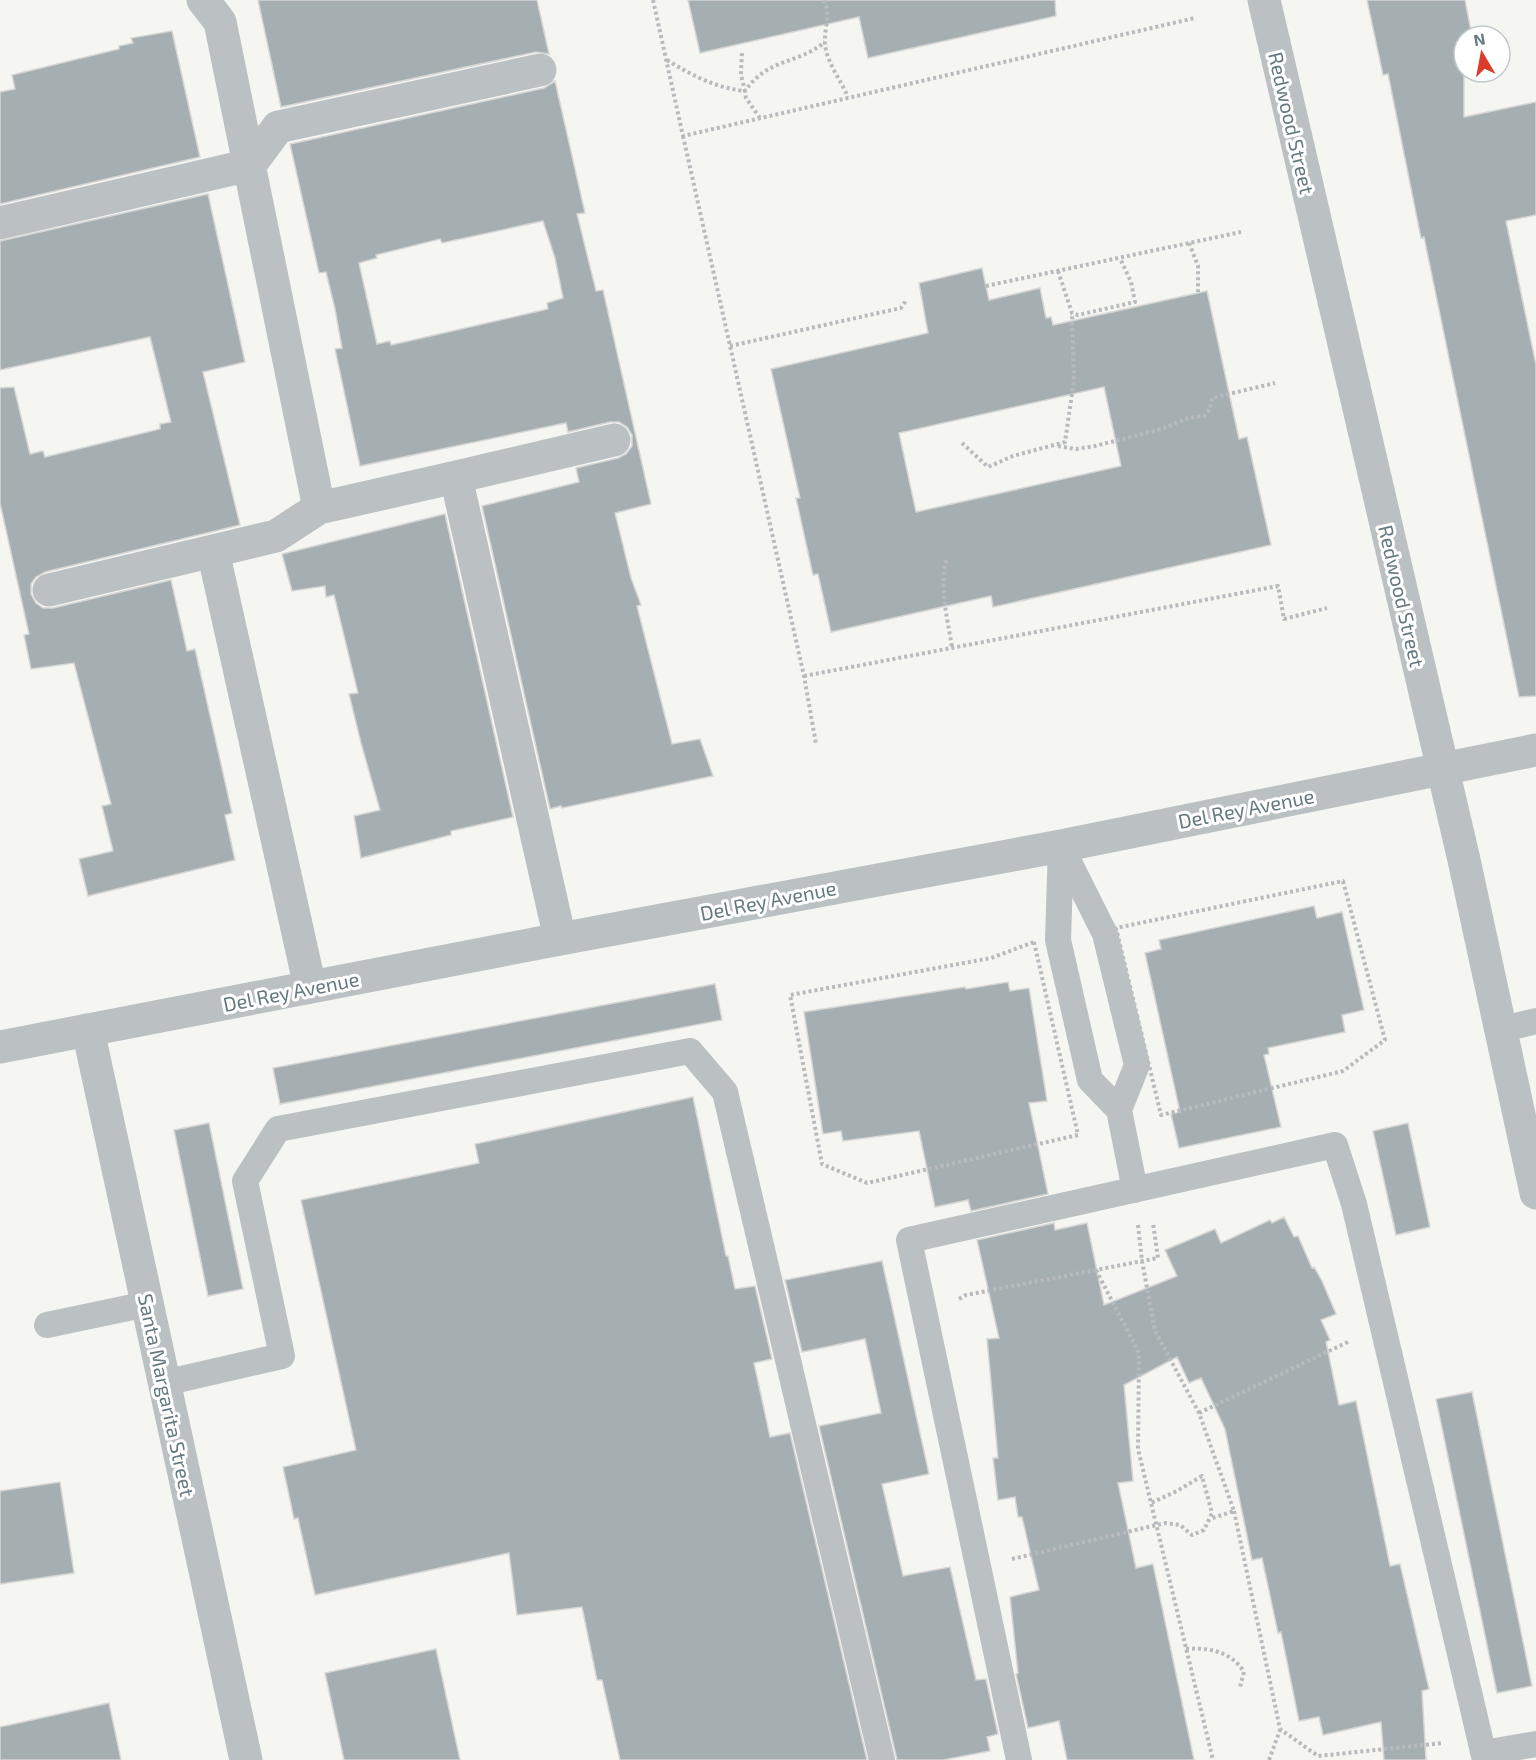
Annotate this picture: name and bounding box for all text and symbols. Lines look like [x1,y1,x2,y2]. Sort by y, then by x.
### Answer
north arrow [1452,24,1512,84]
text: N [1472,28,1487,49]
street label: Redwood Street [1264,50,1320,197]
street label: Redwood Street [1374,523,1430,670]
street label: Del Rey Avenue [1176,783,1316,833]
street label: Del Rey Avenue [698,875,838,925]
street label: Del Rey Avenue [221,966,361,1016]
street label: Santa Margarita Street [134,1291,200,1499]

